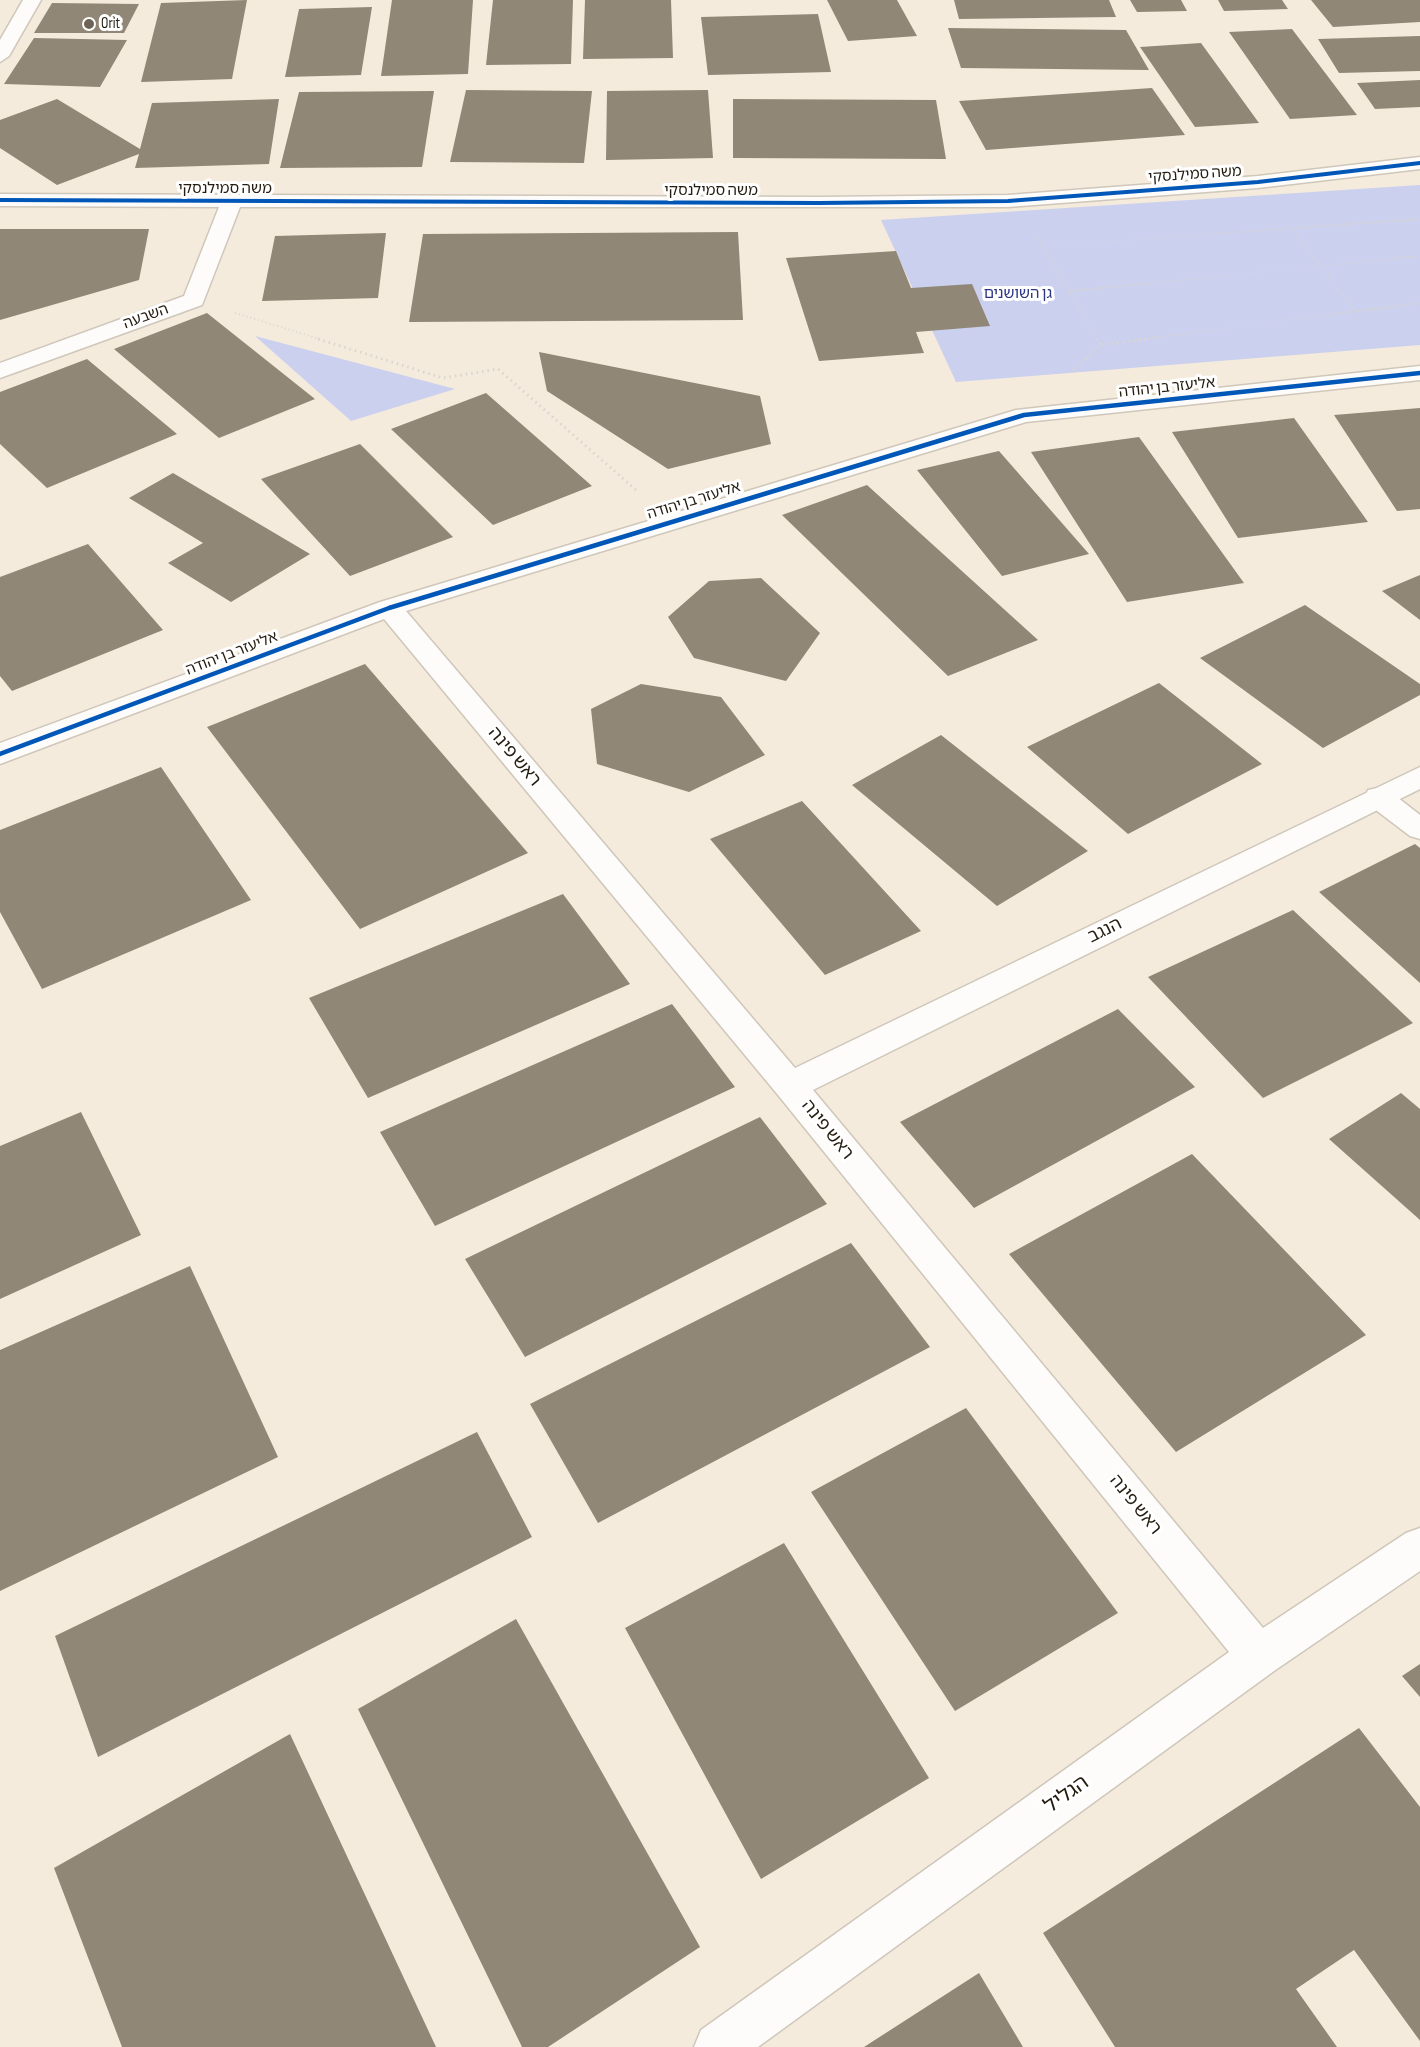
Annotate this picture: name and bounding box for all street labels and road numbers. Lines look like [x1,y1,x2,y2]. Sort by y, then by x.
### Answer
street label: משה סמילנסקי [1148,163,1242,187]
street label: משה סמילנסקי [178,180,272,198]
street label: משה סמילנסקי [664,182,758,200]
street label: השבעה [121,301,171,333]
street label: אליעזר בן יהודה [1118,374,1216,402]
street label: אליעזר בן יהודה [645,478,743,524]
street label: אליעזר בן יהודה [184,628,280,680]
street label: ראש פינה [483,723,545,791]
street label: הנגב [1084,914,1126,948]
street label: ראש פינה [796,1096,858,1164]
street label: ראש פינה [1104,1471,1166,1539]
street label: הגליל [1040,1770,1094,1820]

